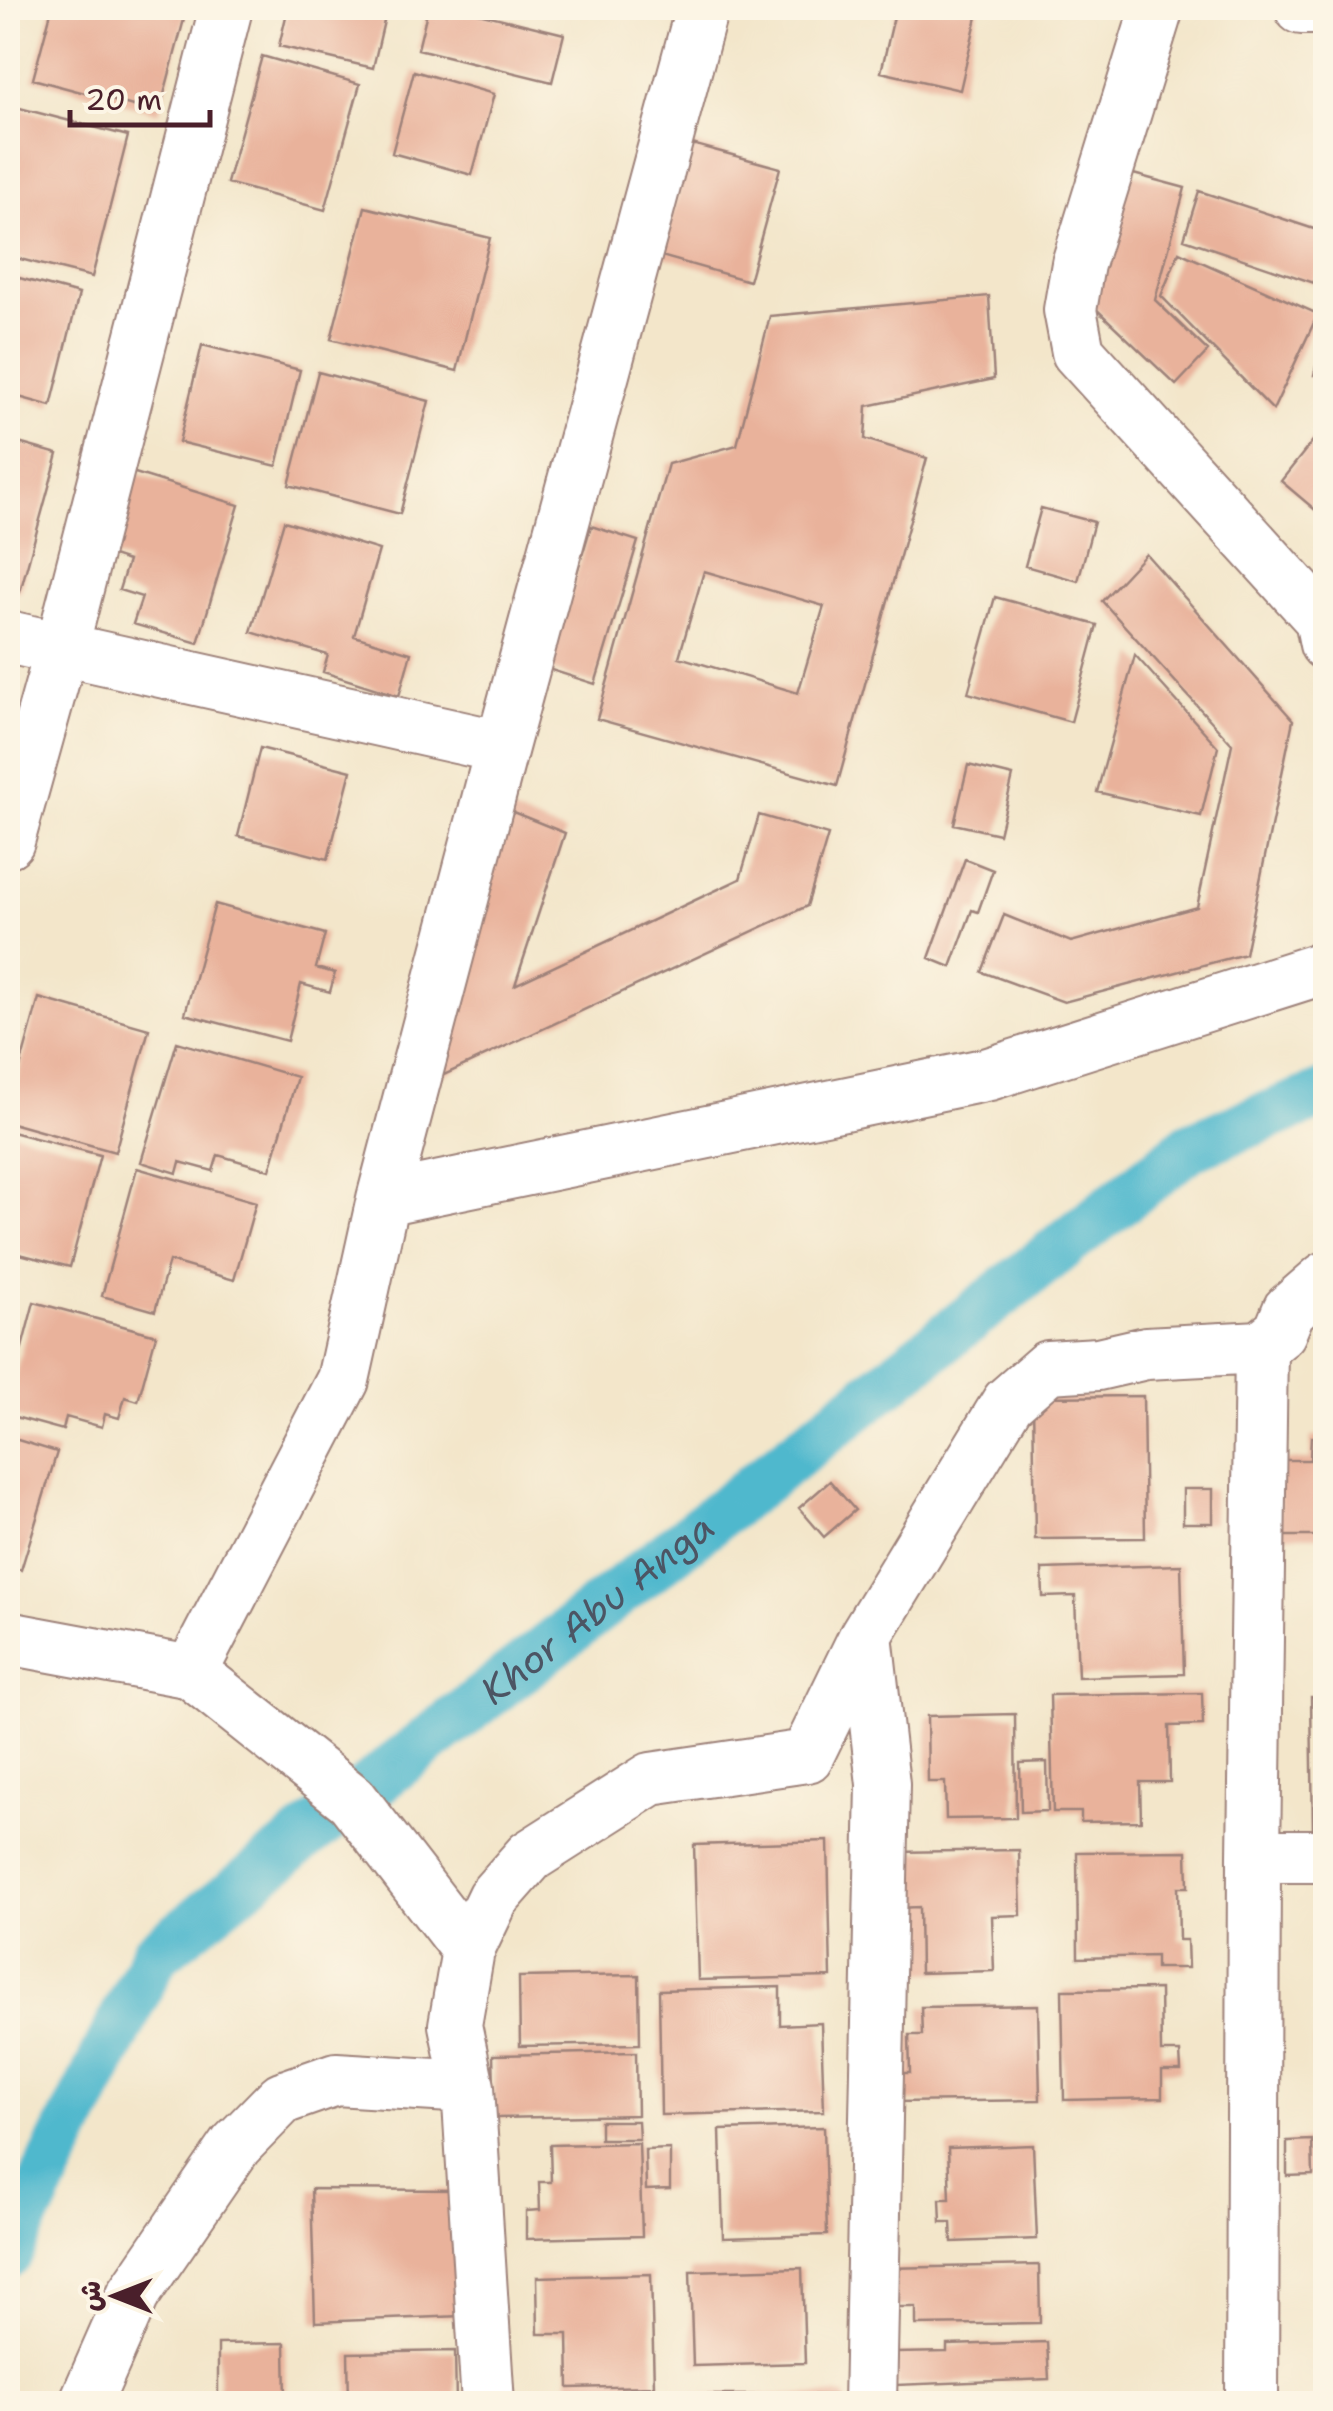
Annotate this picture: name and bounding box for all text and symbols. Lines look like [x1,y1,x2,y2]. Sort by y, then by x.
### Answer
scale bar [70,65,210,127]
text: 20 m [85,79,162,120]
water label: Khor Abu Anga [469,1501,725,1716]
north arrow [65,2246,165,2346]
text: ش [71,2281,109,2311]

